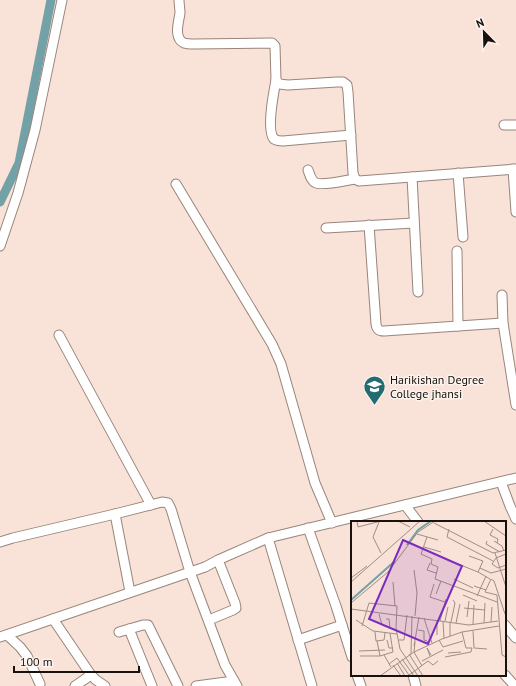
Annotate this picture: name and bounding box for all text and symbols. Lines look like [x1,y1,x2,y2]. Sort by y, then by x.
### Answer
north arrow [464,12,504,52]
text: N [474,15,486,31]
place label: Harikishan Degree College jhansi [390,372,484,401]
school or university icon: Harikishan Degree College jhansi [361,374,387,407]
inset map [351,521,506,676]
scale bar [14,648,139,674]
text: 100 m [20,654,53,669]

